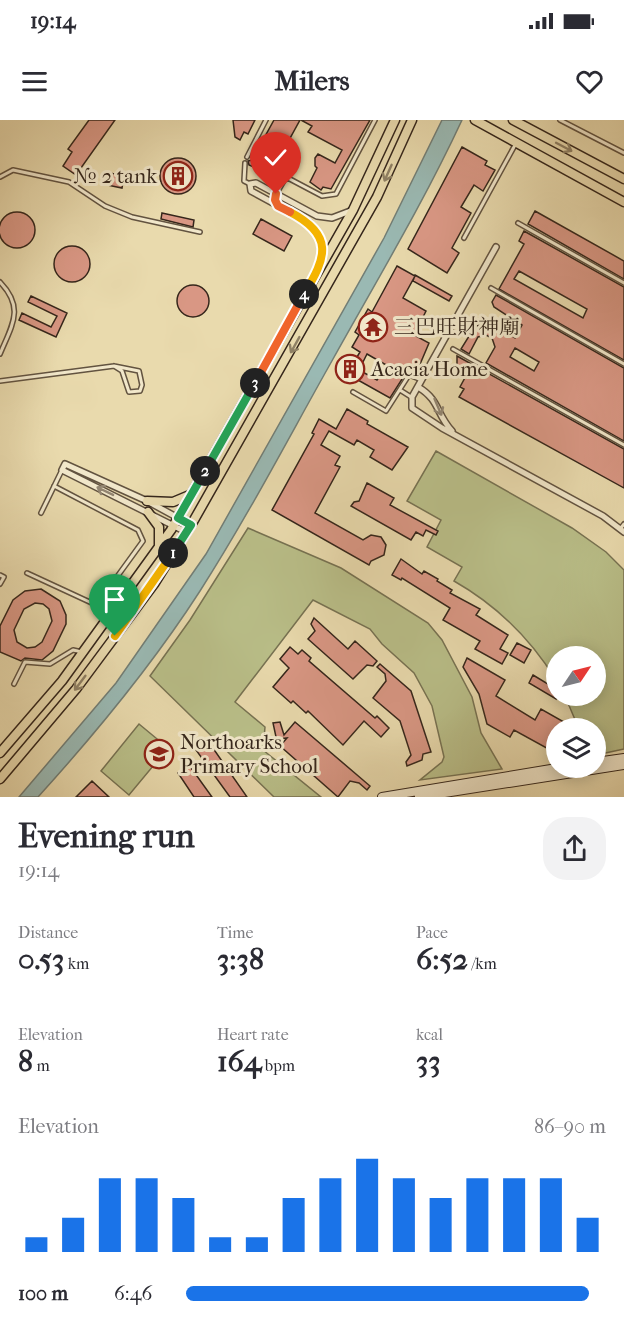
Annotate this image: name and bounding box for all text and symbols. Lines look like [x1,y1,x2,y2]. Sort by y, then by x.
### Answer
text: 19:14 [30,8,76,34]
icon: menu [18,65,51,98]
text: Milers [275,65,349,97]
icon: heart [573,65,606,98]
pin [250,132,301,194]
icon: check [259,141,292,174]
one-way arrow [555,142,573,153]
building icon: № 2 tank [162,160,194,192]
place label: № 2 tank [73,164,157,188]
one-way arrow [382,164,393,182]
pin: 4 [289,279,319,309]
text: 4 [299,284,309,303]
temple icon: 三巴旺財神廟 [357,311,389,343]
place label: 三巴旺財神廟 [394,315,520,339]
one-way arrow [288,336,300,353]
building icon: Acacia Home [334,353,366,385]
place label: Acacia Home [370,357,488,381]
pin: 3 [240,368,270,398]
text: 3 [252,373,258,392]
one-way arrow [433,398,444,416]
pin: 2 [190,456,220,486]
text: 2 [201,461,209,480]
one-way arrow [96,484,114,496]
pin: 1 [158,538,188,568]
text: 1 [170,543,176,562]
pin [89,574,140,636]
icon: arrive [98,583,131,616]
north arrow [546,646,606,706]
map controls [546,646,606,778]
one-way arrow [74,674,87,690]
button: layers [546,718,606,778]
place label: Northoarks Primary School [180,730,318,778]
school or university icon: Northoarks Primary School [143,738,175,770]
text: Evening run [18,817,195,856]
button: share [543,817,606,880]
text: 19:14 [18,859,59,882]
text: Distance [18,923,78,942]
text: Time [217,923,253,942]
text: Pace [416,923,448,942]
text: 0.53 [18,942,64,977]
text: 3:38 [217,942,264,977]
text: 6:52 [416,942,468,977]
text: km [64,954,89,973]
text: /km [468,954,497,973]
text: Elevation [18,1025,83,1044]
text: Heart rate [217,1025,289,1044]
text: kcal [416,1025,443,1044]
text: 8 [18,1044,33,1079]
text: 164 [217,1044,261,1079]
text: 33 [416,1044,441,1079]
text: m [33,1056,50,1075]
text: bpm [261,1056,295,1075]
text: Elevation [18,1115,99,1138]
text: 86–90 m [534,1115,606,1138]
text: 100 m [18,1282,68,1305]
text: 6:46 [114,1282,152,1305]

